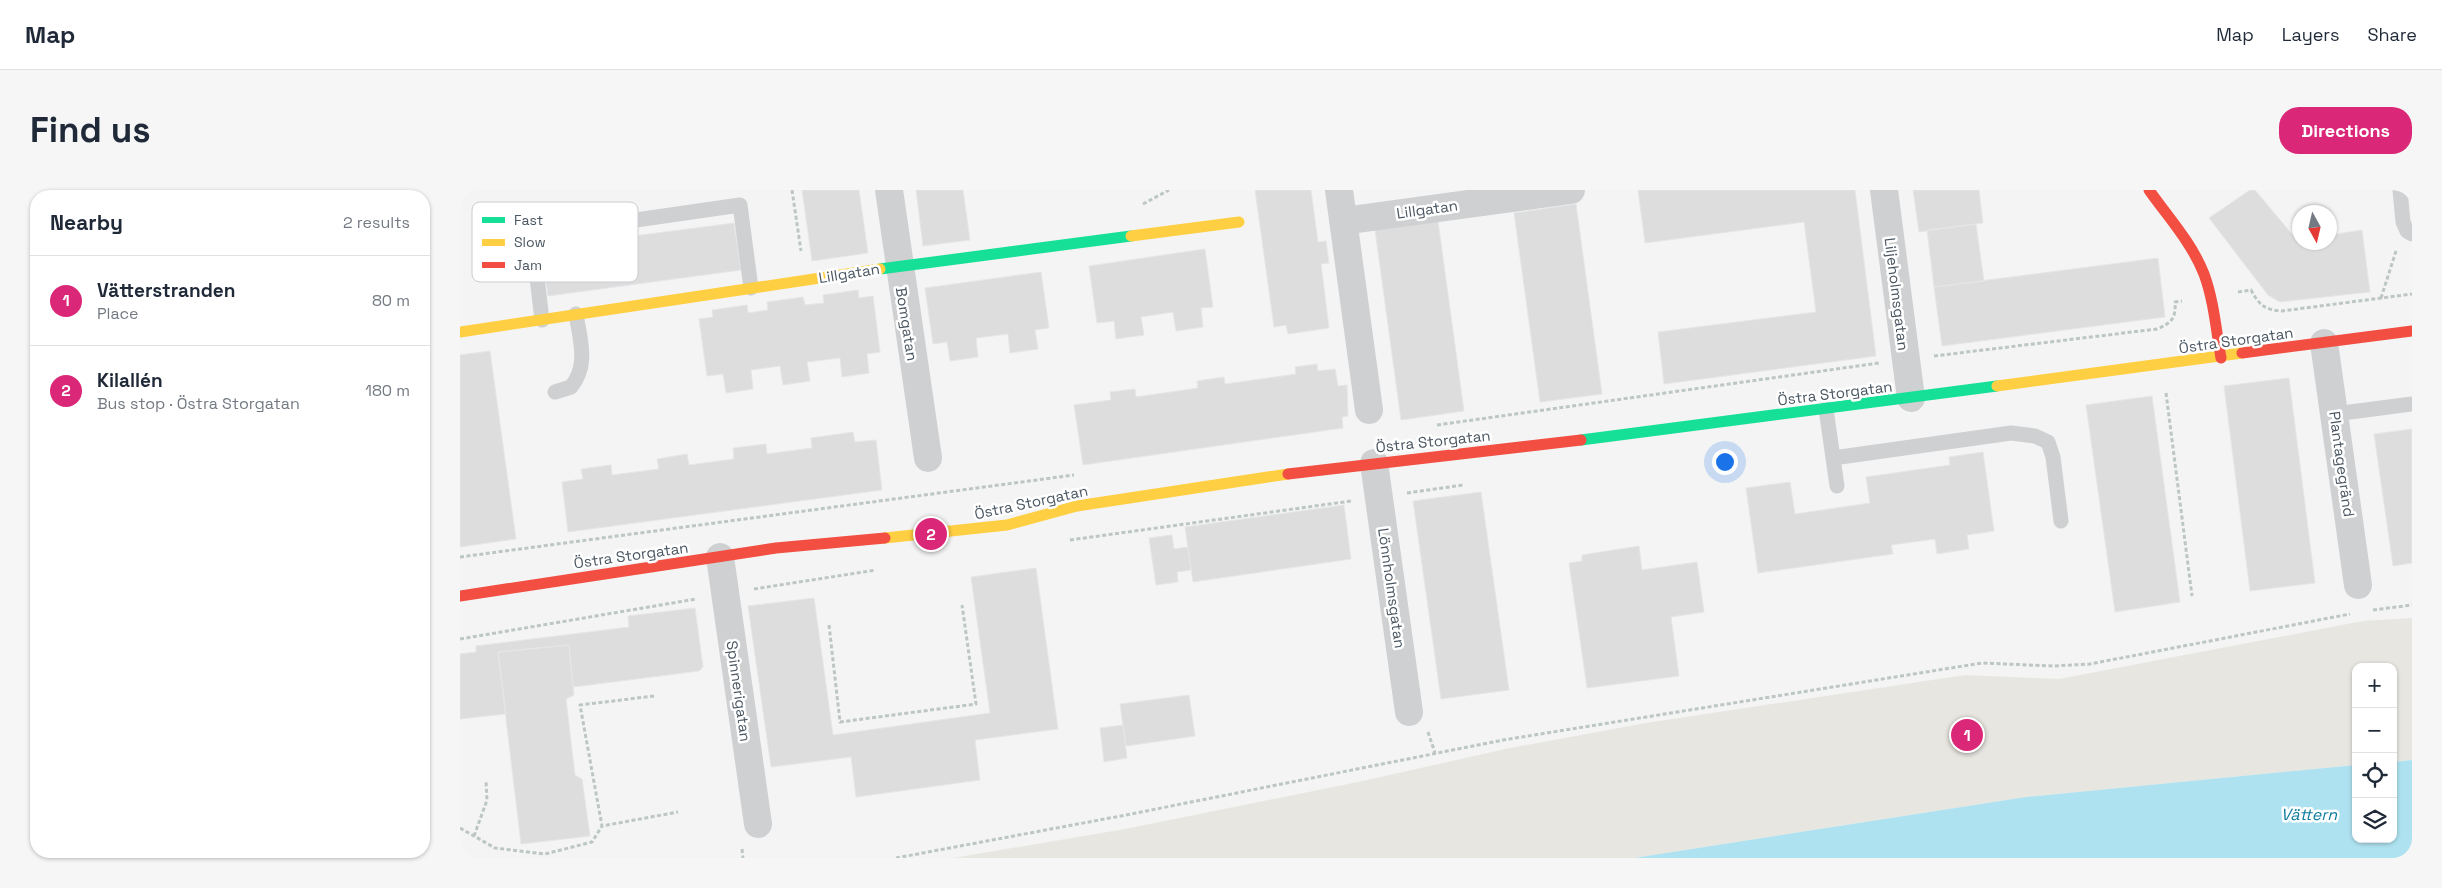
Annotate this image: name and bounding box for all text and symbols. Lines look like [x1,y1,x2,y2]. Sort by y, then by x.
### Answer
text: Map [25,19,75,50]
text: Map [2216,23,2254,46]
text: Layers [2282,23,2339,46]
text: Share [2367,23,2417,46]
button: Directions [2279,107,2412,154]
text: Find us [30,108,151,152]
street label: Lillgatan [1395,195,1459,223]
legend [472,202,638,282]
north arrow [2292,205,2337,250]
text: Nearby [50,209,123,236]
text: Fast [514,211,543,229]
text: 2 results [343,212,410,233]
text: Slow [514,233,546,251]
street label: Liljeholmsgatan [1881,236,1913,352]
text: Jam [514,256,542,274]
street label: Lillgatan [817,259,881,287]
text: Vätterstranden [97,278,235,303]
street label: Bomgatan [892,286,922,362]
text: 1 [62,290,70,311]
text: 80 m [372,290,410,311]
text: Place [97,303,139,324]
street label: Östra Storgatan [2177,323,2295,357]
text: Kilallén [97,368,163,393]
street label: Östra Storgatan [1777,377,1893,409]
text: 2 [61,380,71,401]
text: 180 m [365,380,410,401]
text: Bus stop · Östra Storgatan [97,393,300,414]
street label: Plantagegränd [2325,410,2359,518]
street label: Östra Storgatan [1375,426,1491,456]
your location [1712,449,1738,475]
street label: Östra Storgatan [973,481,1089,523]
pin: 2 [915,515,947,553]
street label: Lönnholmsgatan [1374,527,1410,649]
street label: Östra Storgatan [572,538,690,572]
street label: Spinnerigatan [723,639,755,743]
map controls [2352,663,2397,843]
button: + [2352,663,2397,708]
button: − [2352,708,2397,753]
pin: 1 [1951,716,1983,754]
button: locate [2352,753,2397,798]
button: layers [2352,798,2397,843]
water label: Vättern [2281,804,2338,825]

